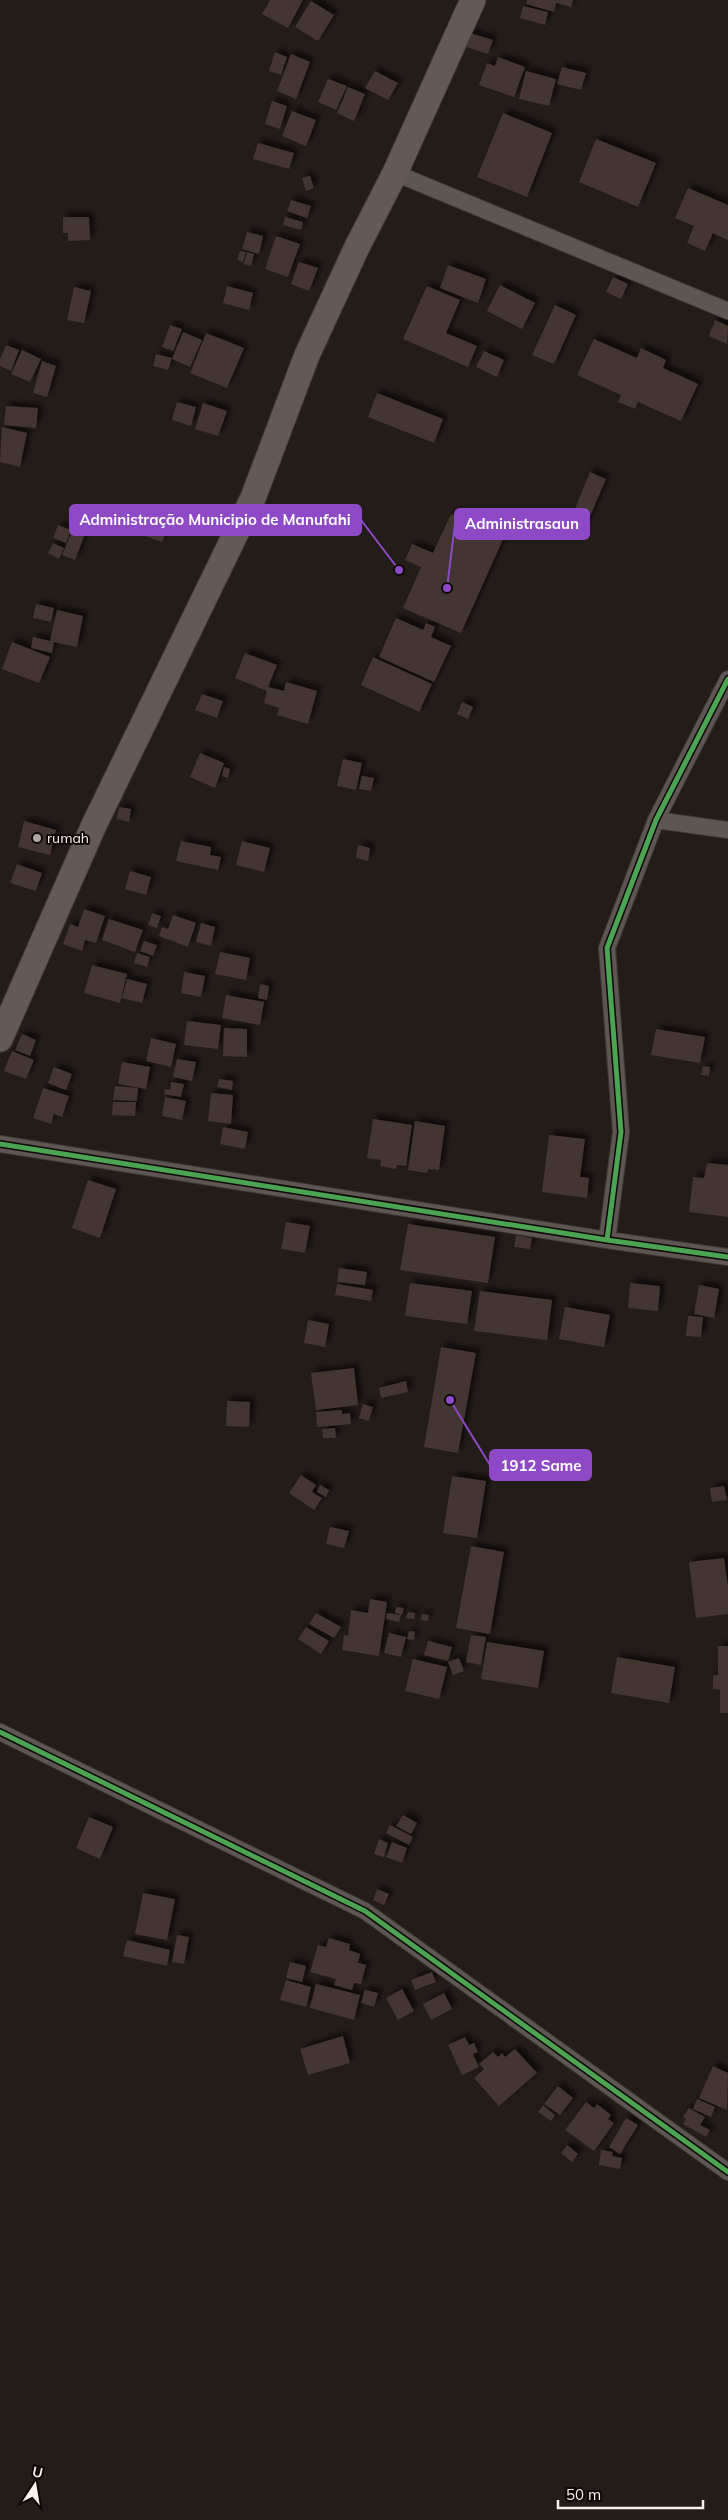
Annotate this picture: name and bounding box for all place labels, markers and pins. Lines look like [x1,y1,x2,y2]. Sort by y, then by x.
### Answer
callout: Administração Municipio de Manufahi [70,505,361,535]
callout: Administrasaun [455,509,589,539]
place label: rumah [47,829,89,847]
marker: rumah [31,832,43,844]
callout: 1912 Same [490,1450,591,1480]

